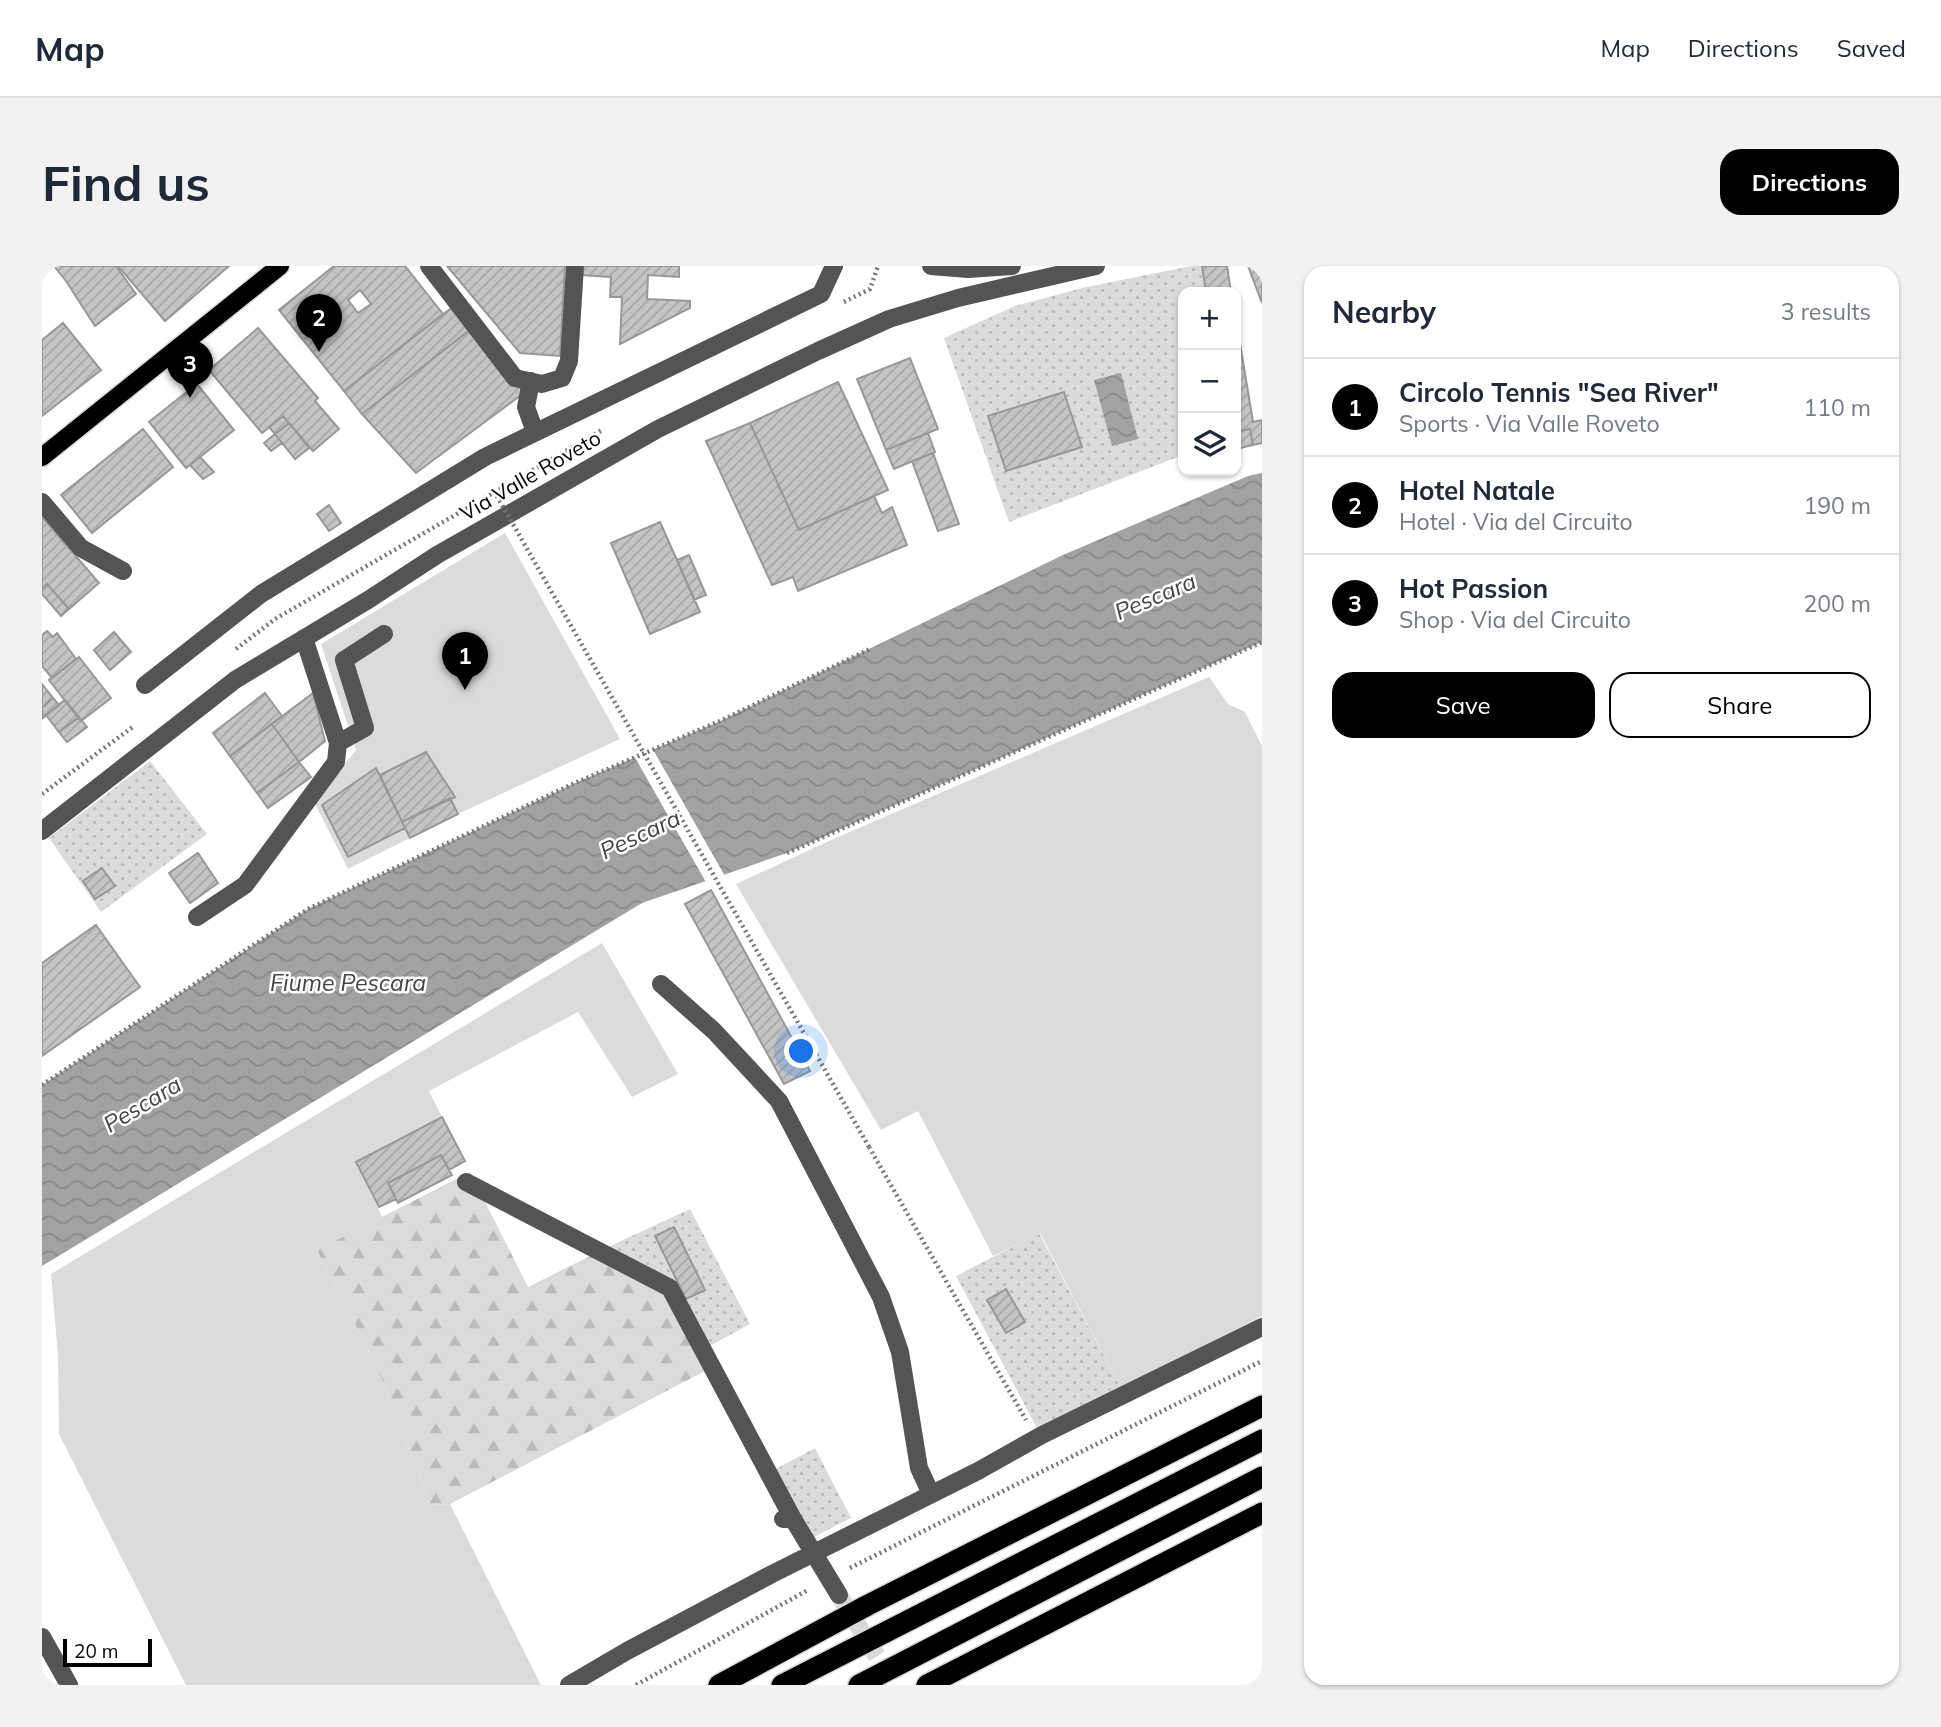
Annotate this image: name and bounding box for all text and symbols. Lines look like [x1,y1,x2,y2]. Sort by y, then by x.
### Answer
text: Map [35,28,105,69]
text: Map [1600,33,1650,63]
text: Directions [1688,33,1799,63]
text: Saved [1837,33,1906,63]
button: Directions [1720,149,1899,215]
text: Find us [42,152,210,213]
map controls [1178,287,1241,476]
button: + [1178,287,1241,350]
text: Nearby [1332,293,1436,331]
pin: 2 [296,294,342,352]
text: 3 results [1781,297,1871,326]
pin: 3 [167,340,213,398]
button: − [1178,350,1241,413]
text: Circolo Tennis "Sea River" [1399,376,1719,409]
text: 1 [1348,393,1362,422]
text: 110 m [1803,393,1871,422]
text: Sports · Via Valle Roveto [1399,409,1660,438]
button: layers [1178,413,1241,476]
street label: Via Valle Roveto [455,424,605,526]
text: Hotel Natale [1399,474,1555,507]
text: 2 [1348,491,1362,520]
text: 190 m [1803,491,1871,520]
text: Hotel · Via del Circuito [1399,507,1633,536]
water label: Pescara [1110,566,1200,626]
text: Hot Passion [1399,572,1548,605]
text: 3 [1348,589,1362,618]
text: 200 m [1803,589,1871,618]
text: Shop · Via del Circuito [1399,605,1631,634]
pin: 1 [442,632,488,690]
button: Save [1332,672,1595,738]
button: Share [1609,672,1871,738]
water label: Pescara [595,803,685,865]
water label: Fiume Pescara [270,968,426,997]
your location [784,1034,818,1068]
water label: Pescara [98,1069,186,1138]
scale bar [63,1636,152,1668]
text: 20 m [74,1639,118,1663]

